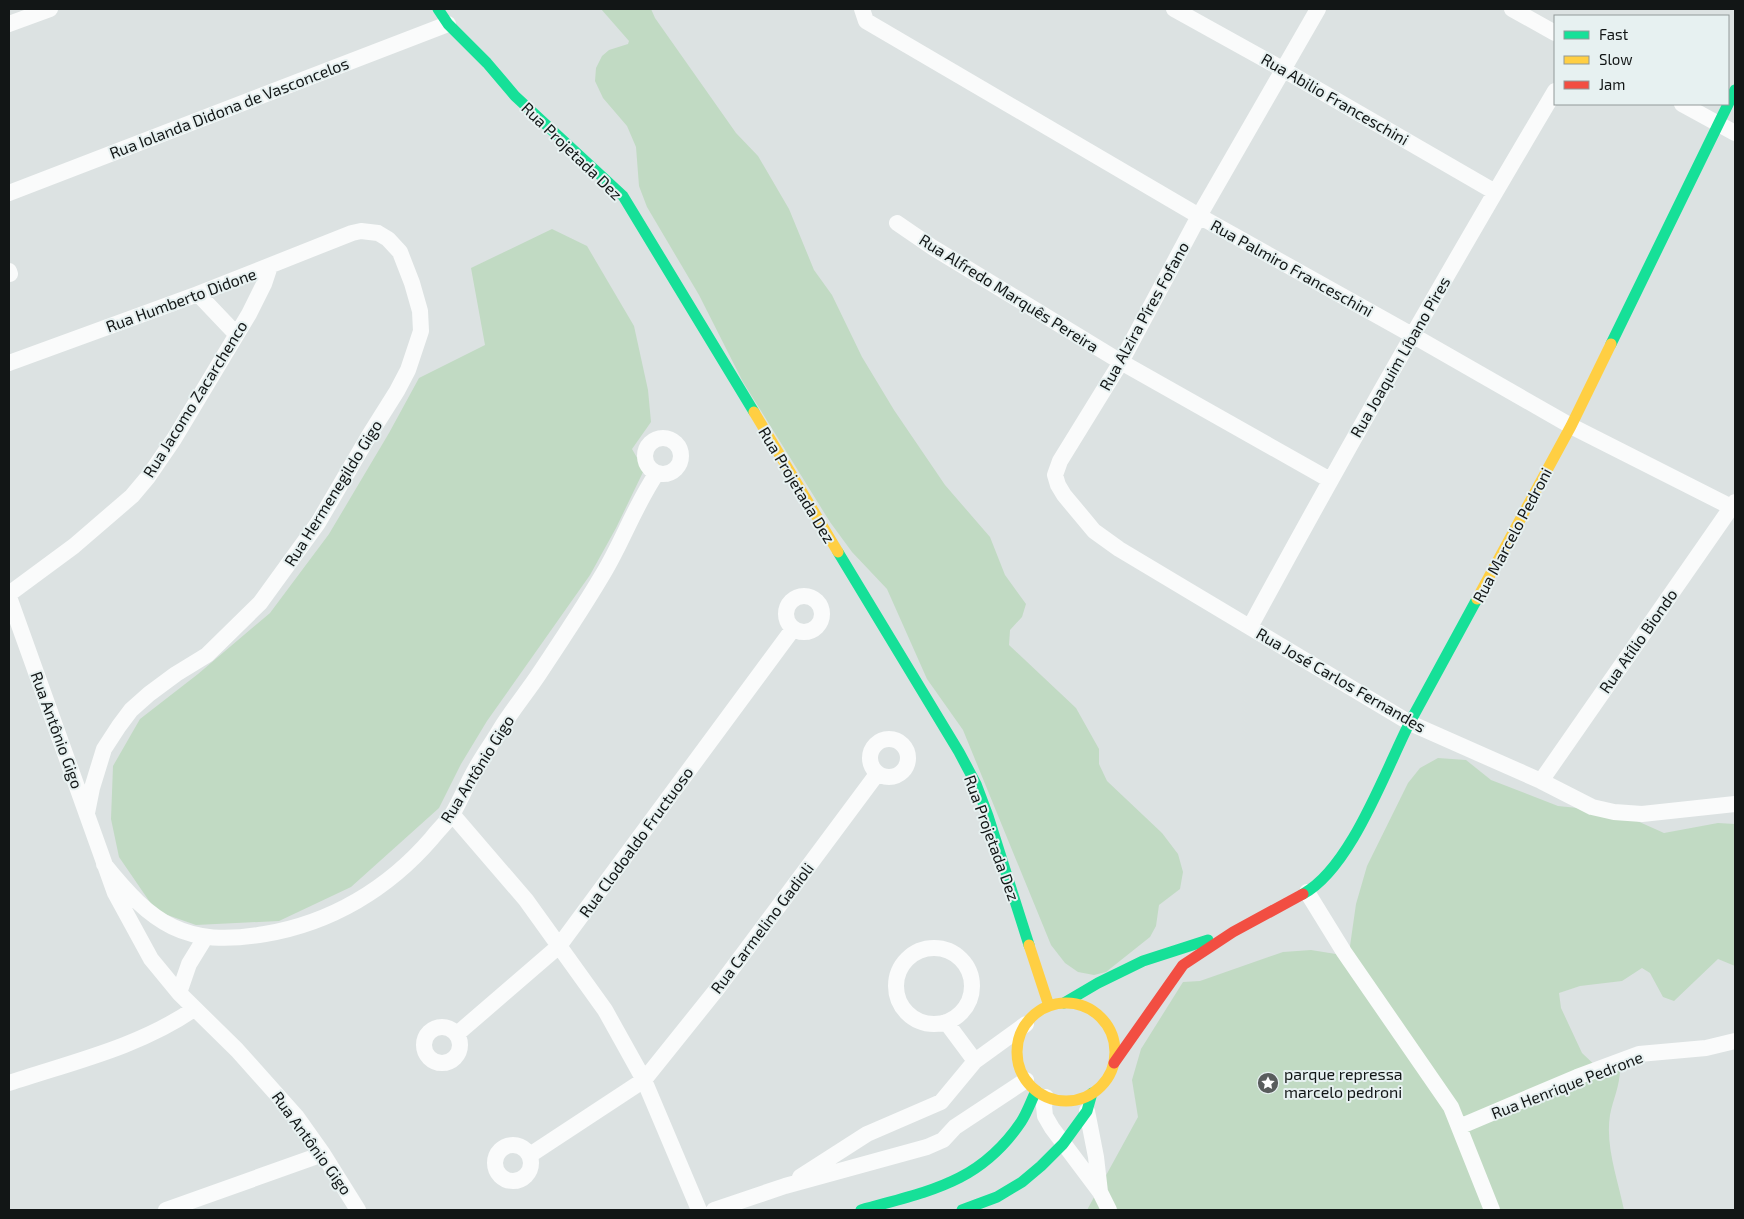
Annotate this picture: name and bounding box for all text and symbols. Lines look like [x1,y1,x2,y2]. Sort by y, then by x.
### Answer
legend [1554,15,1729,105]
text: Fast [1599,25,1629,43]
street label: Rua Abilio Franceschini [1258,49,1412,149]
text: Slow [1599,50,1633,68]
street label: Rua Iolanda Didona de Vasconcelos [106,53,351,162]
text: Jam [1599,75,1625,93]
street label: Rua Projetada Dez [517,98,627,204]
street label: Rua Palmiro Franceschini [1208,215,1377,320]
street label: Rua Alfredo Marquês Pereira [916,229,1102,356]
street label: Rua Alzira Píres Fofano [1095,238,1192,393]
street label: Rua Humberto Didone [103,263,259,336]
street label: Rua Joaquim Líbano Pires [1346,273,1453,441]
street label: Rua Jacomo Zacarchenco [139,317,251,481]
street label: Rua Hermenegildo Gigo [280,416,385,569]
street label: Rua Projetada Dez [754,423,840,547]
street label: Rua Marcelo Pedroni [1468,464,1555,605]
street label: Rua Atílio Biondo [1595,585,1681,696]
street label: Rua José Carlos Fernandes [1253,623,1429,736]
street label: Rua Antônio Gigo [27,669,87,791]
street label: Rua Antônio Gigo [436,711,517,826]
street label: Rua Clodoaldo Fructuoso [575,763,697,921]
street label: Rua Projetada Dez [960,772,1024,904]
street label: Rua Carmelino Gadioli [706,859,817,997]
street label: Rua Henrique Pedrone [1488,1047,1645,1122]
place label: parque repressa marcelo pedroni [1284,1064,1403,1101]
place icon: parque repressa marcelo pedroni [1256,1071,1280,1095]
street label: Rua Antônio Gigo [268,1087,356,1198]

